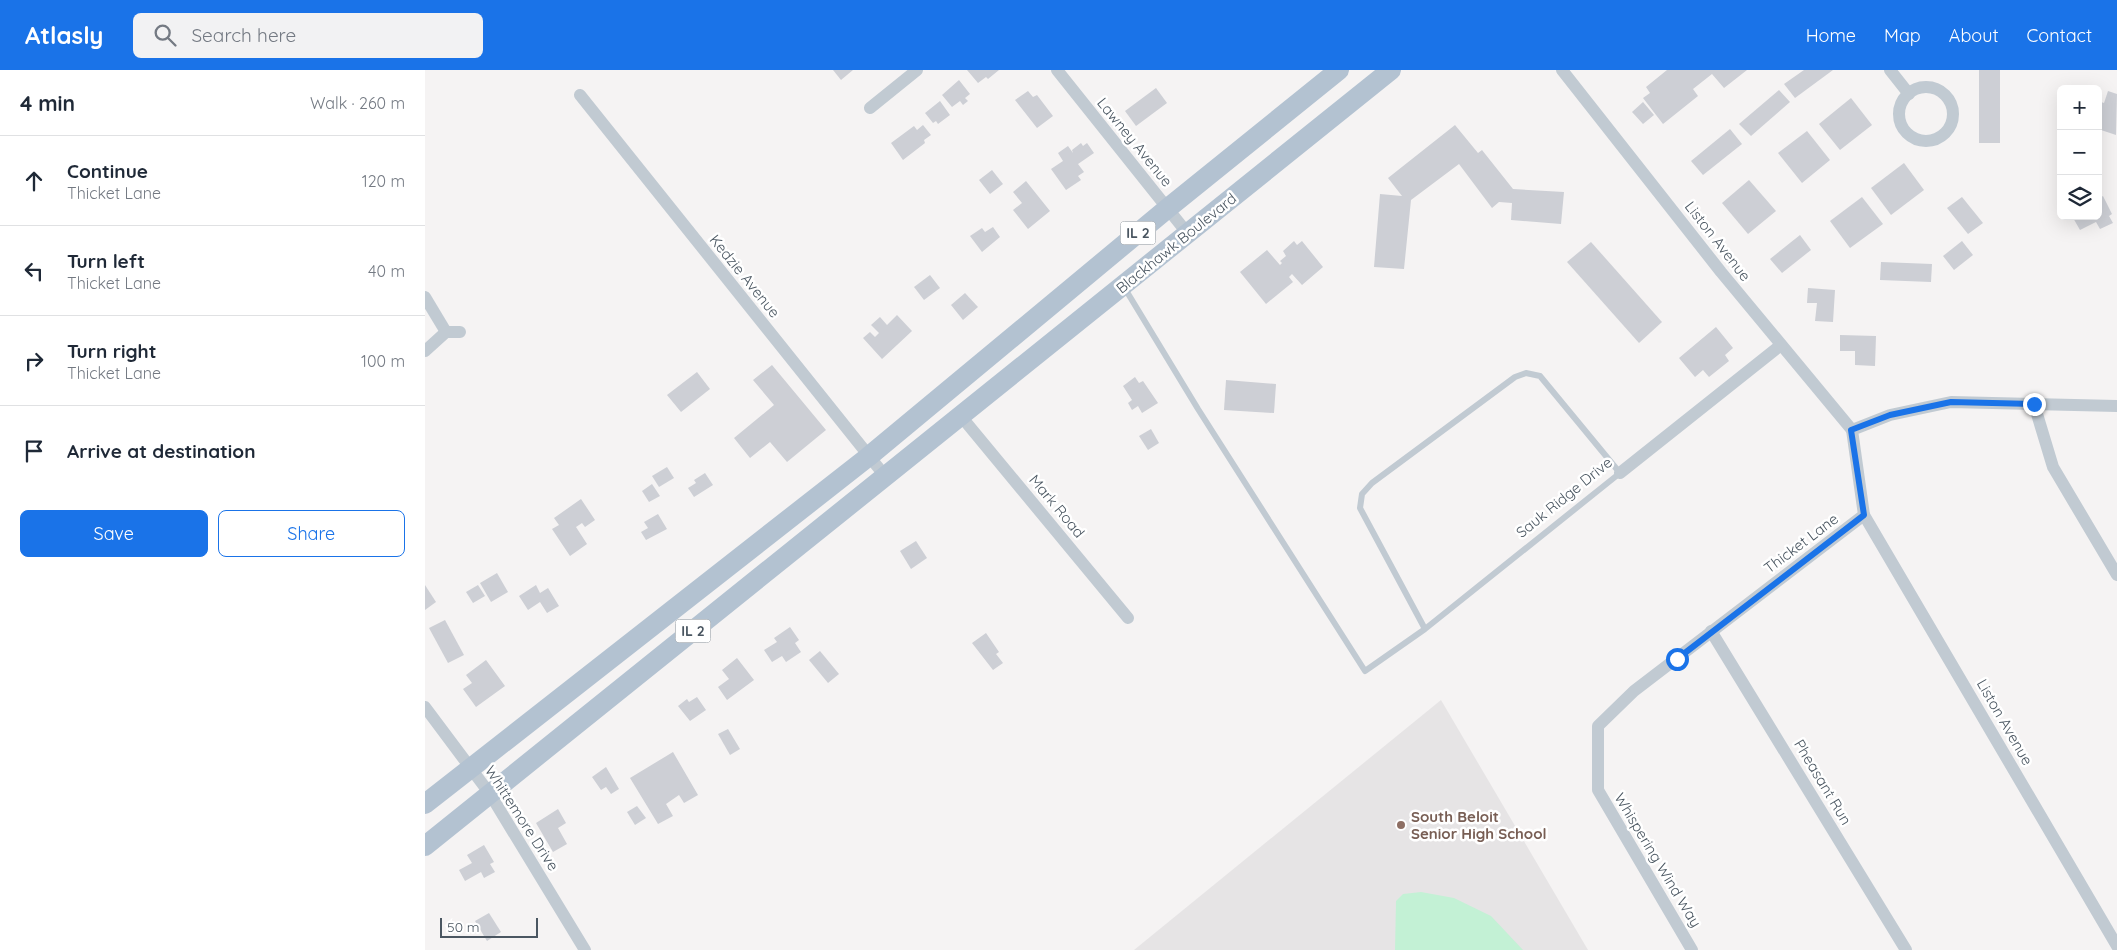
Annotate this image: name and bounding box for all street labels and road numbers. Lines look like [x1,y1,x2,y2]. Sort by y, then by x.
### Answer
street label: Lawney Avenue [1093,94,1177,190]
street label: Blackhawk Boulevard [1112,189,1240,297]
street label: Liston Avenue [1681,197,1755,285]
road number: IL 2 [1121,222,1155,244]
street label: Kedzie Avenue [706,231,784,321]
street label: Sauk Ridge Drive [1512,452,1616,542]
street label: Mark Road [1025,471,1089,541]
street label: Thicket Lane [1760,509,1842,577]
road number: IL 2 [675,620,711,642]
street label: Liston Avenue [1973,676,2037,768]
street label: Pheasant Run [1790,736,1856,828]
street label: Whittemore Drive [481,762,563,874]
street label: Whispering Wind Way [1610,789,1706,931]

